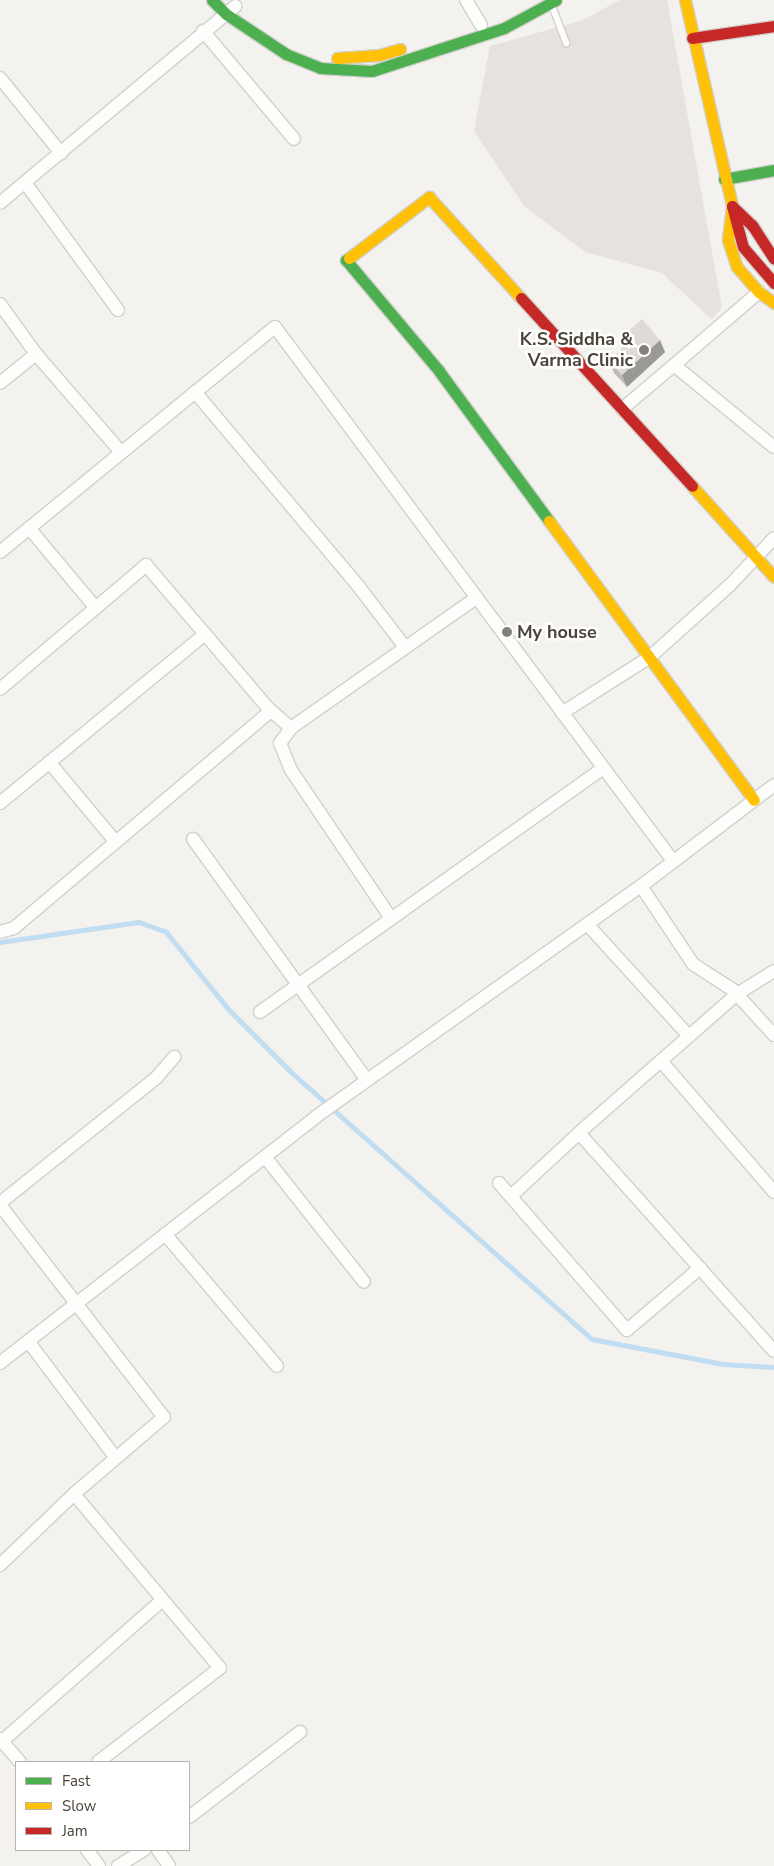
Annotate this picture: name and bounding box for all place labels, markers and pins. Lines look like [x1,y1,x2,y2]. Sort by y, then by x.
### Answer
place label: K.S. Siddha & Varma Clinic [520,329,633,372]
marker: K.S. Siddha & Varma Clinic [637,343,651,357]
place label: My house [517,621,597,643]
marker: My house [501,626,513,638]

